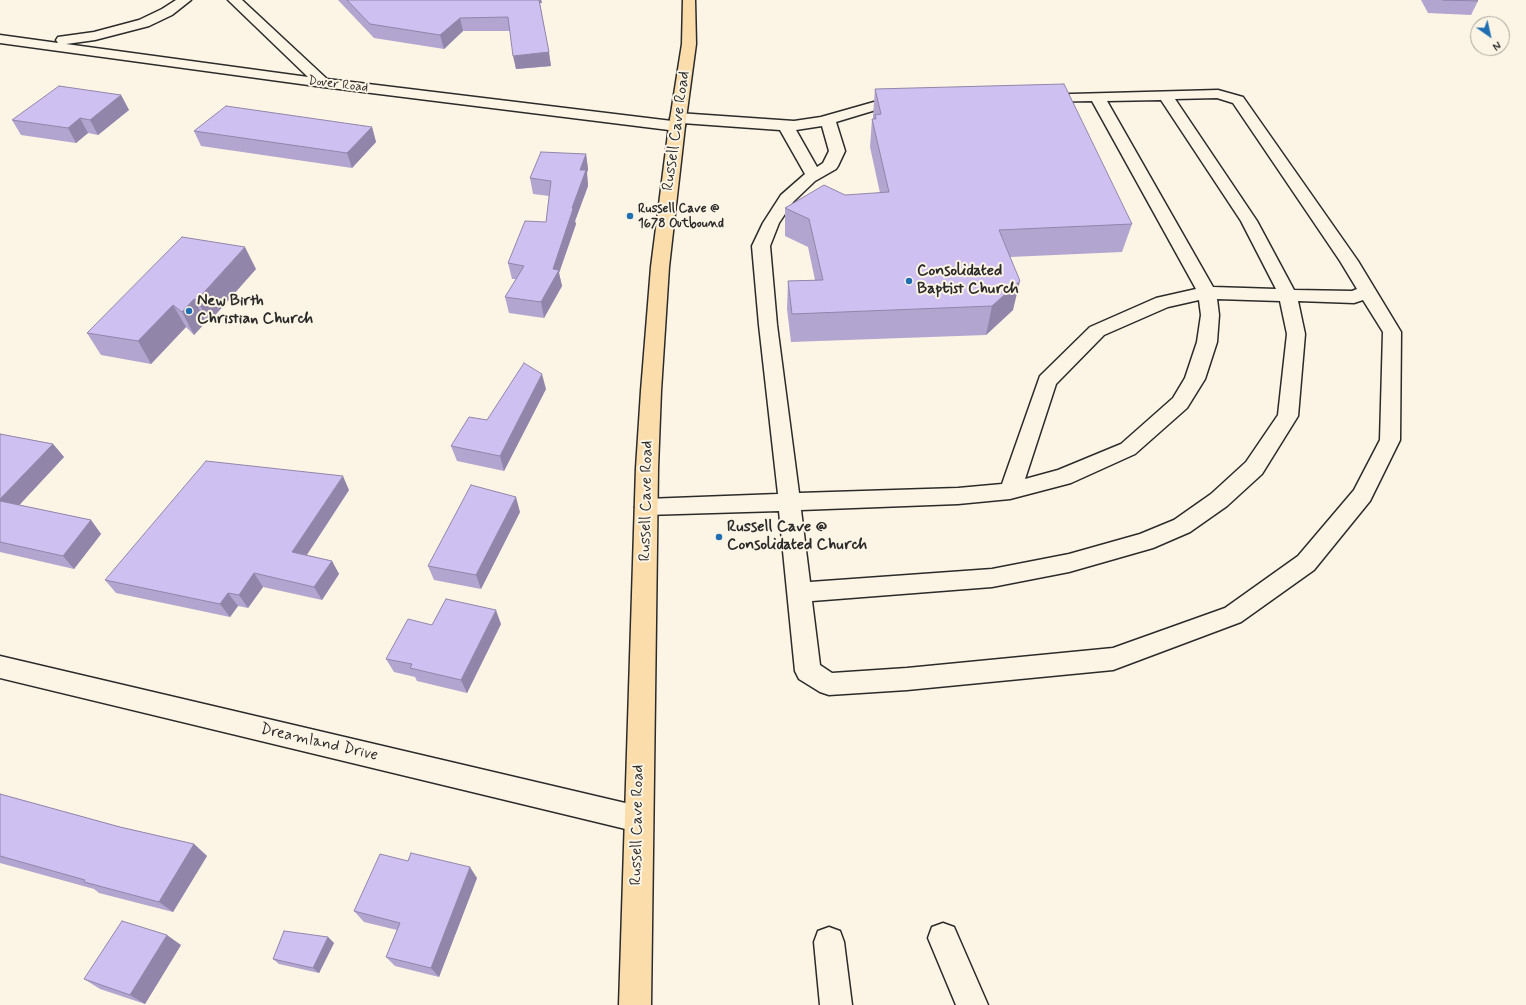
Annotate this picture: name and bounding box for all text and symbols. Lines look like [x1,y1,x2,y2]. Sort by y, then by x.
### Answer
north arrow [1470,16,1510,56]
text: N [1489,37,1503,53]
street label: Russell Cave Road [659,70,695,192]
street label: Dover Road [307,74,369,96]
place label: Russell Cave @ 1678 Outbound [638,201,724,232]
marker: Russell Cave @ 1678 Outbound [625,211,635,221]
place label: Consolidated Baptist Church [917,262,1019,300]
marker: Consolidated Baptist Church [904,276,914,286]
place label: New Birth Christian Church [197,292,313,330]
marker: New Birth Christian Church [184,306,194,316]
street label: Russell Cave Road [636,441,658,561]
place label: Russell Cave @ Consolidated Church [727,518,867,556]
marker: Russell Cave @ Consolidated Church [714,532,724,542]
street label: Dreamland Drive [258,720,380,766]
street label: Russell Cave Road [627,765,649,885]

